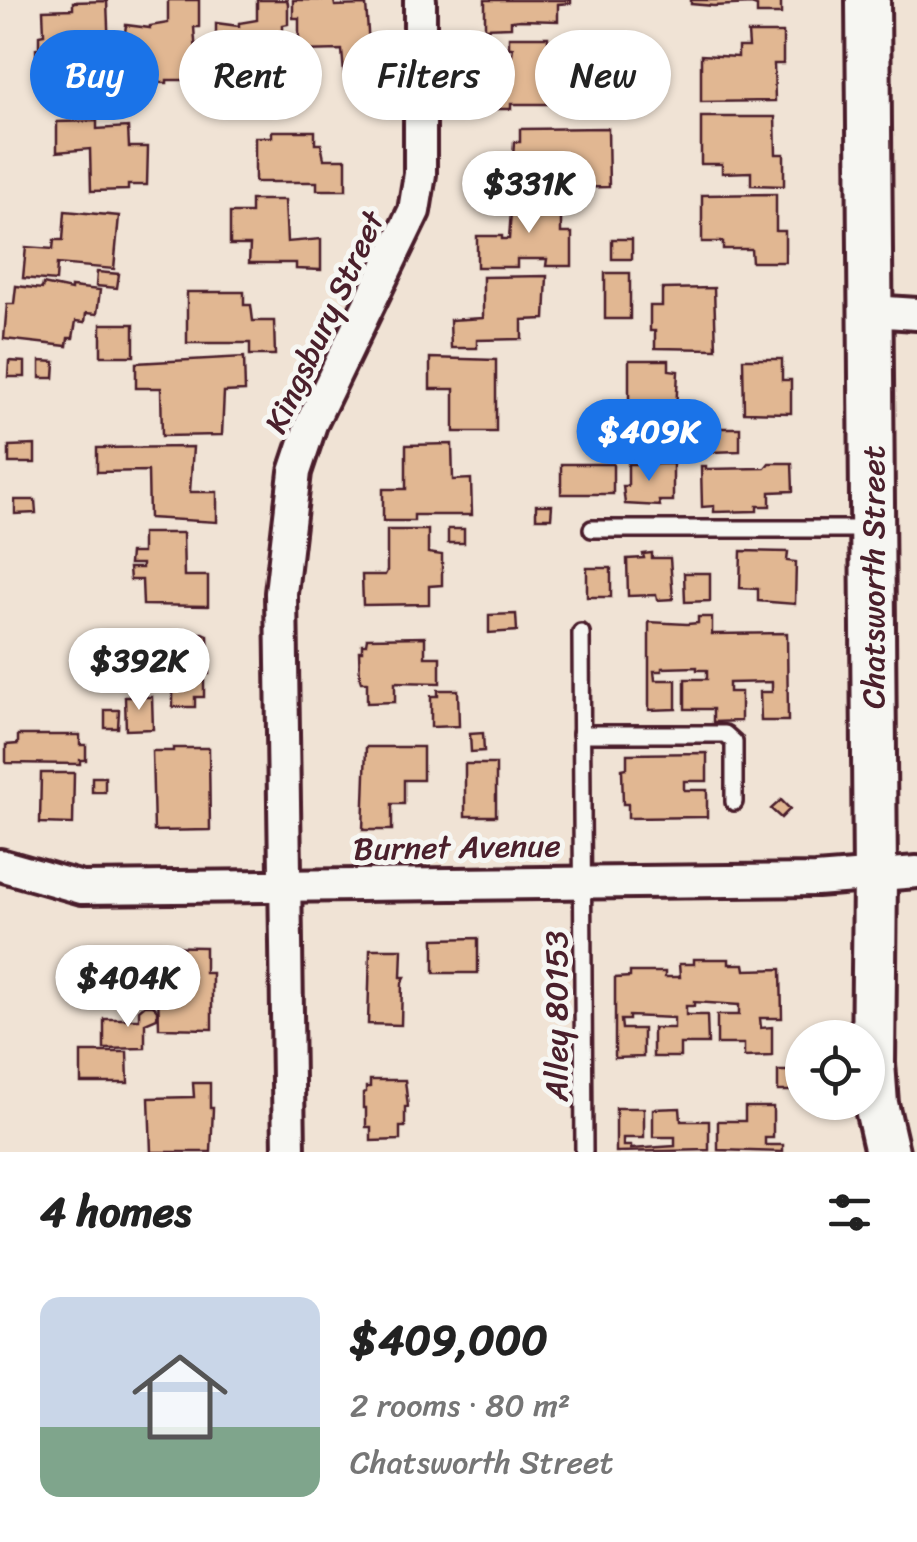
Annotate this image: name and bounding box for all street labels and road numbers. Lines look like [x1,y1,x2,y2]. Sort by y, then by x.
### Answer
street label: Kingsbury Street [248,200,402,443]
street label: Chatsworth Street [845,445,902,709]
street label: Burnet Avenue [353,817,561,878]
street label: Alley 80153 [528,931,585,1102]

